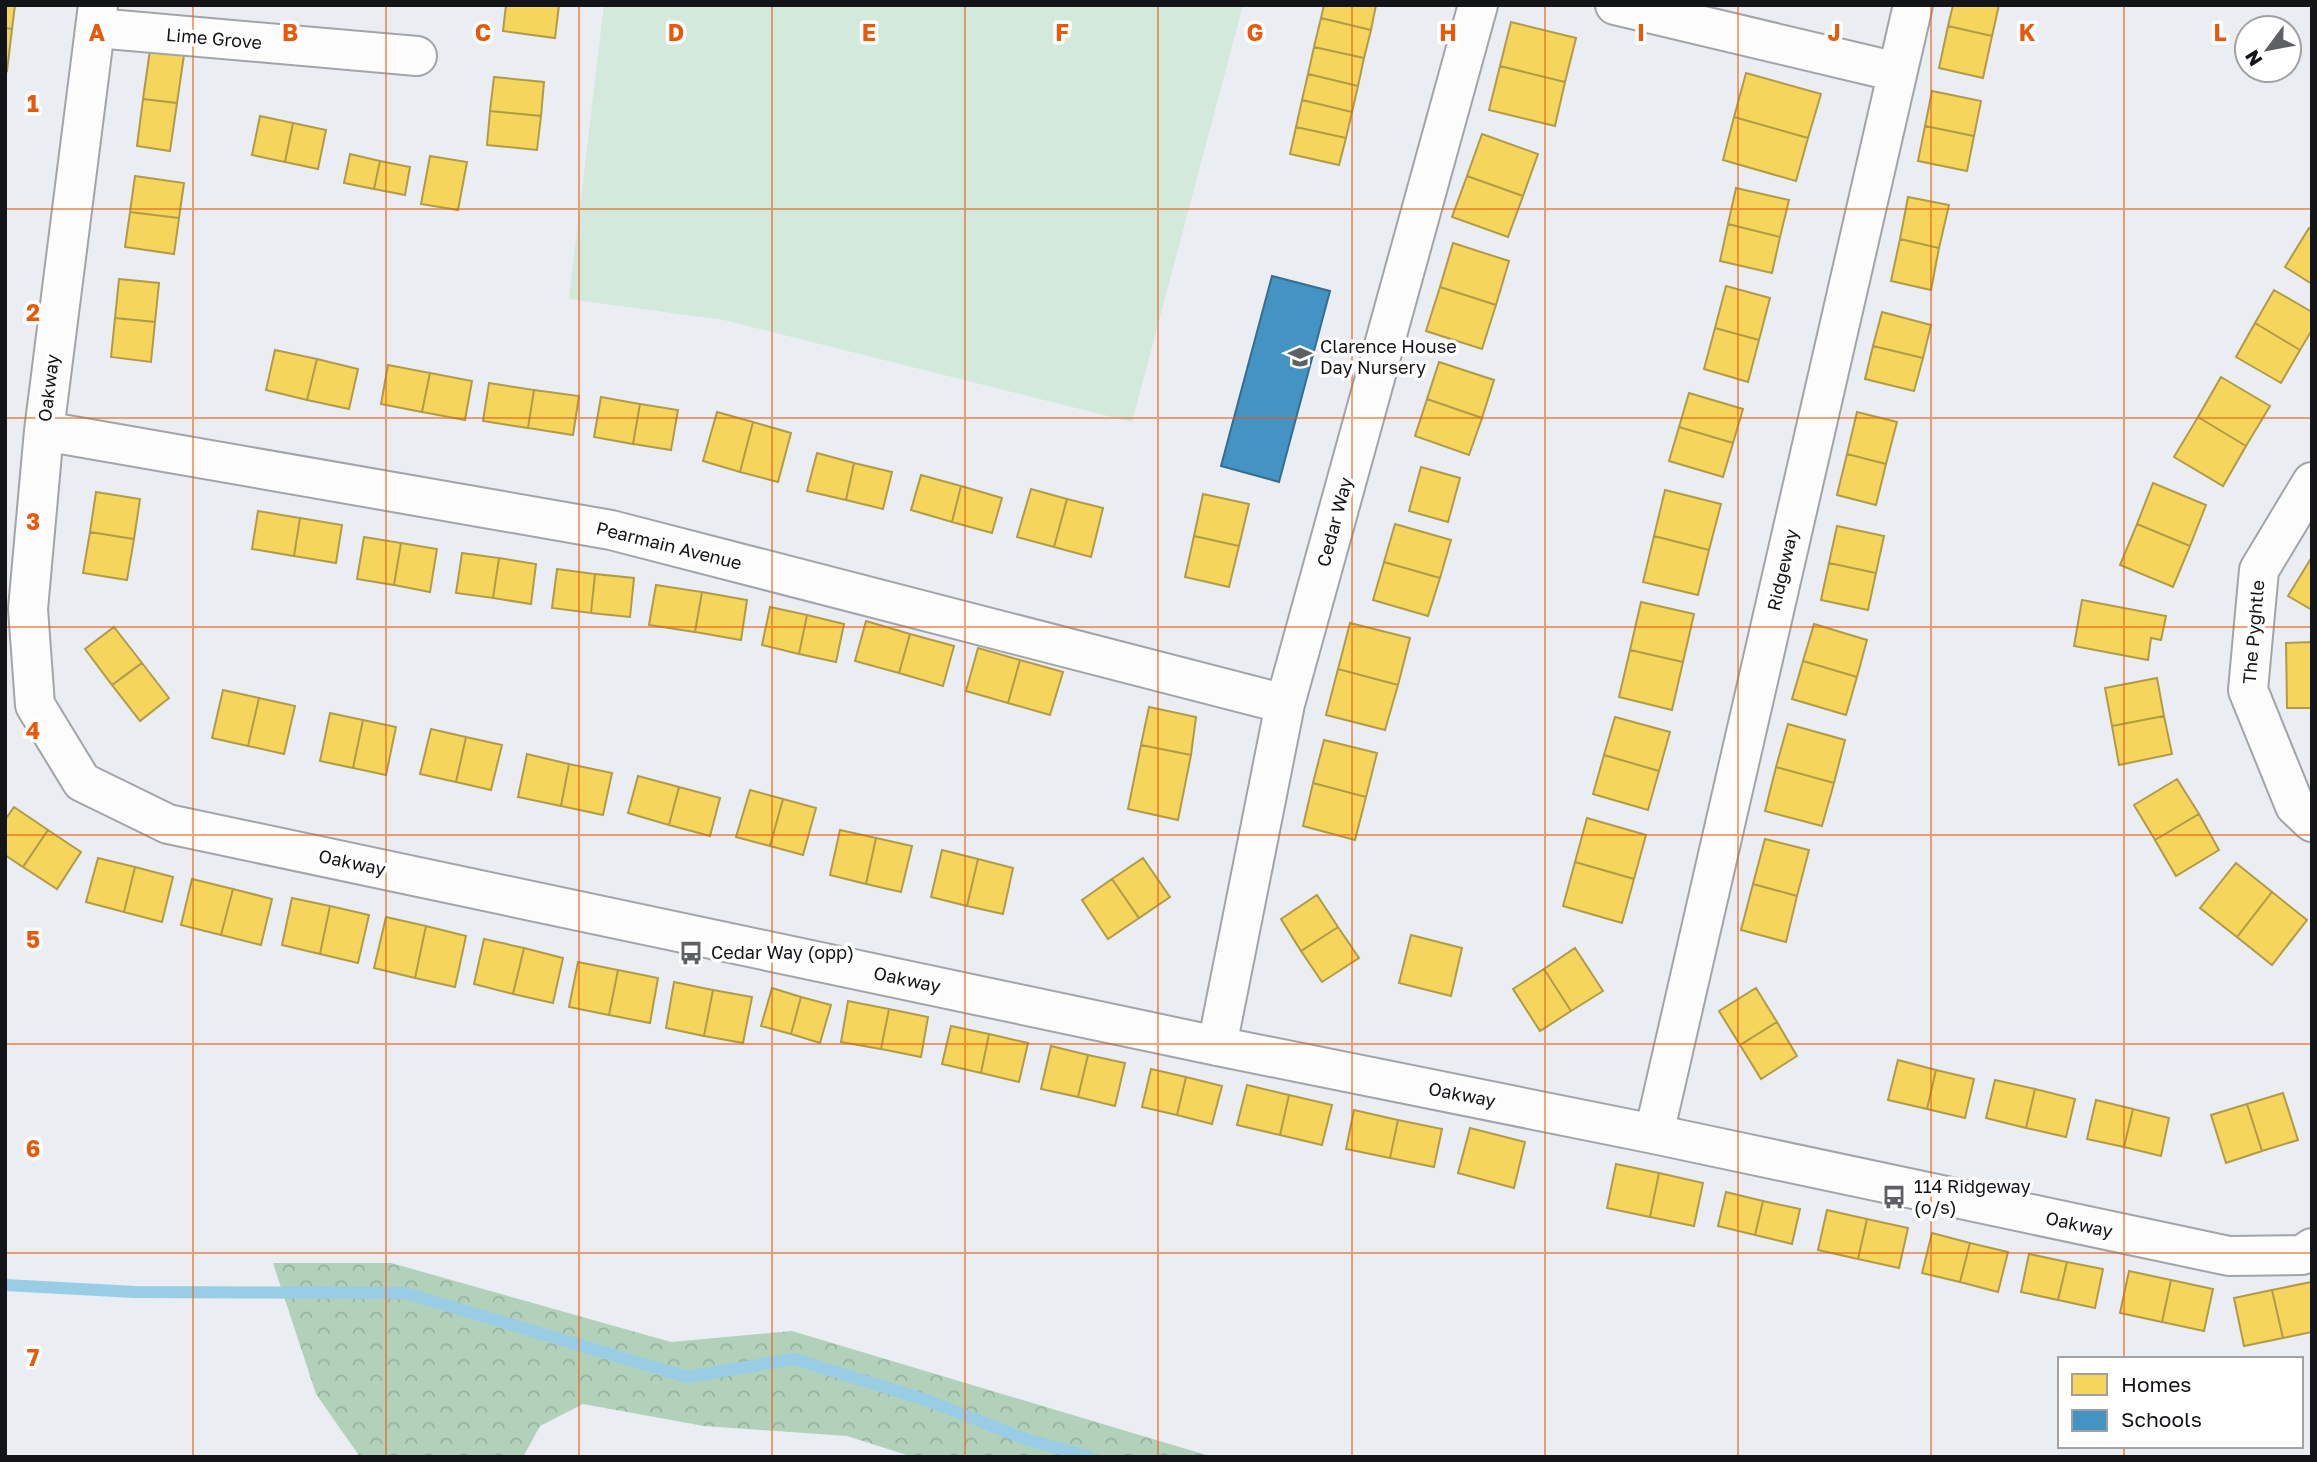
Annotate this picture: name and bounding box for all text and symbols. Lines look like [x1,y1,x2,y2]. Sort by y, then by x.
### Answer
north arrow [2233,14,2303,84]
text: A [89,18,106,46]
text: B [282,18,298,46]
text: C [475,18,491,46]
text: D [668,18,684,46]
text: E [862,18,876,46]
text: F [1055,18,1069,46]
text: G [1247,18,1263,46]
text: H [1439,18,1457,46]
text: I [1637,18,1645,46]
text: J [1827,18,1841,46]
text: K [2019,18,2036,46]
text: L [2213,18,2227,46]
street label: Lime Grove [165,23,263,53]
text: N [2240,46,2267,70]
text: 1 [27,89,39,117]
text: 2 [26,298,40,326]
place label: Clarence House Day Nursery [1320,335,1457,378]
school or university icon: Clarence House Day Nursery [1286,343,1314,371]
street label: Oakway [33,353,63,423]
street label: Cedar Way [1312,475,1357,569]
text: 3 [26,507,40,535]
street label: Pearmain Avenue [594,516,744,574]
street label: Ridgeway [1762,527,1802,613]
street label: The Pyghtle [2238,579,2269,685]
text: 4 [26,716,40,744]
street label: Oakway [317,844,388,880]
text: 5 [26,925,40,953]
bus stop icon: Cedar Way (opp) [677,939,705,967]
place label: Cedar Way (opp) [711,941,854,963]
street label: Oakway [872,961,943,997]
street label: Oakway [1427,1077,1498,1111]
text: 6 [26,1134,40,1162]
place label: 114 Ridgeway (o/s) [1914,1175,2031,1218]
bus stop icon: 114 Ridgeway (o/s) [1880,1183,1908,1211]
street label: Oakway [2044,1206,2115,1242]
text: 7 [27,1343,39,1371]
legend [2058,1357,2303,1448]
text: Homes [2121,1371,2191,1397]
text: Schools [2121,1406,2202,1432]

